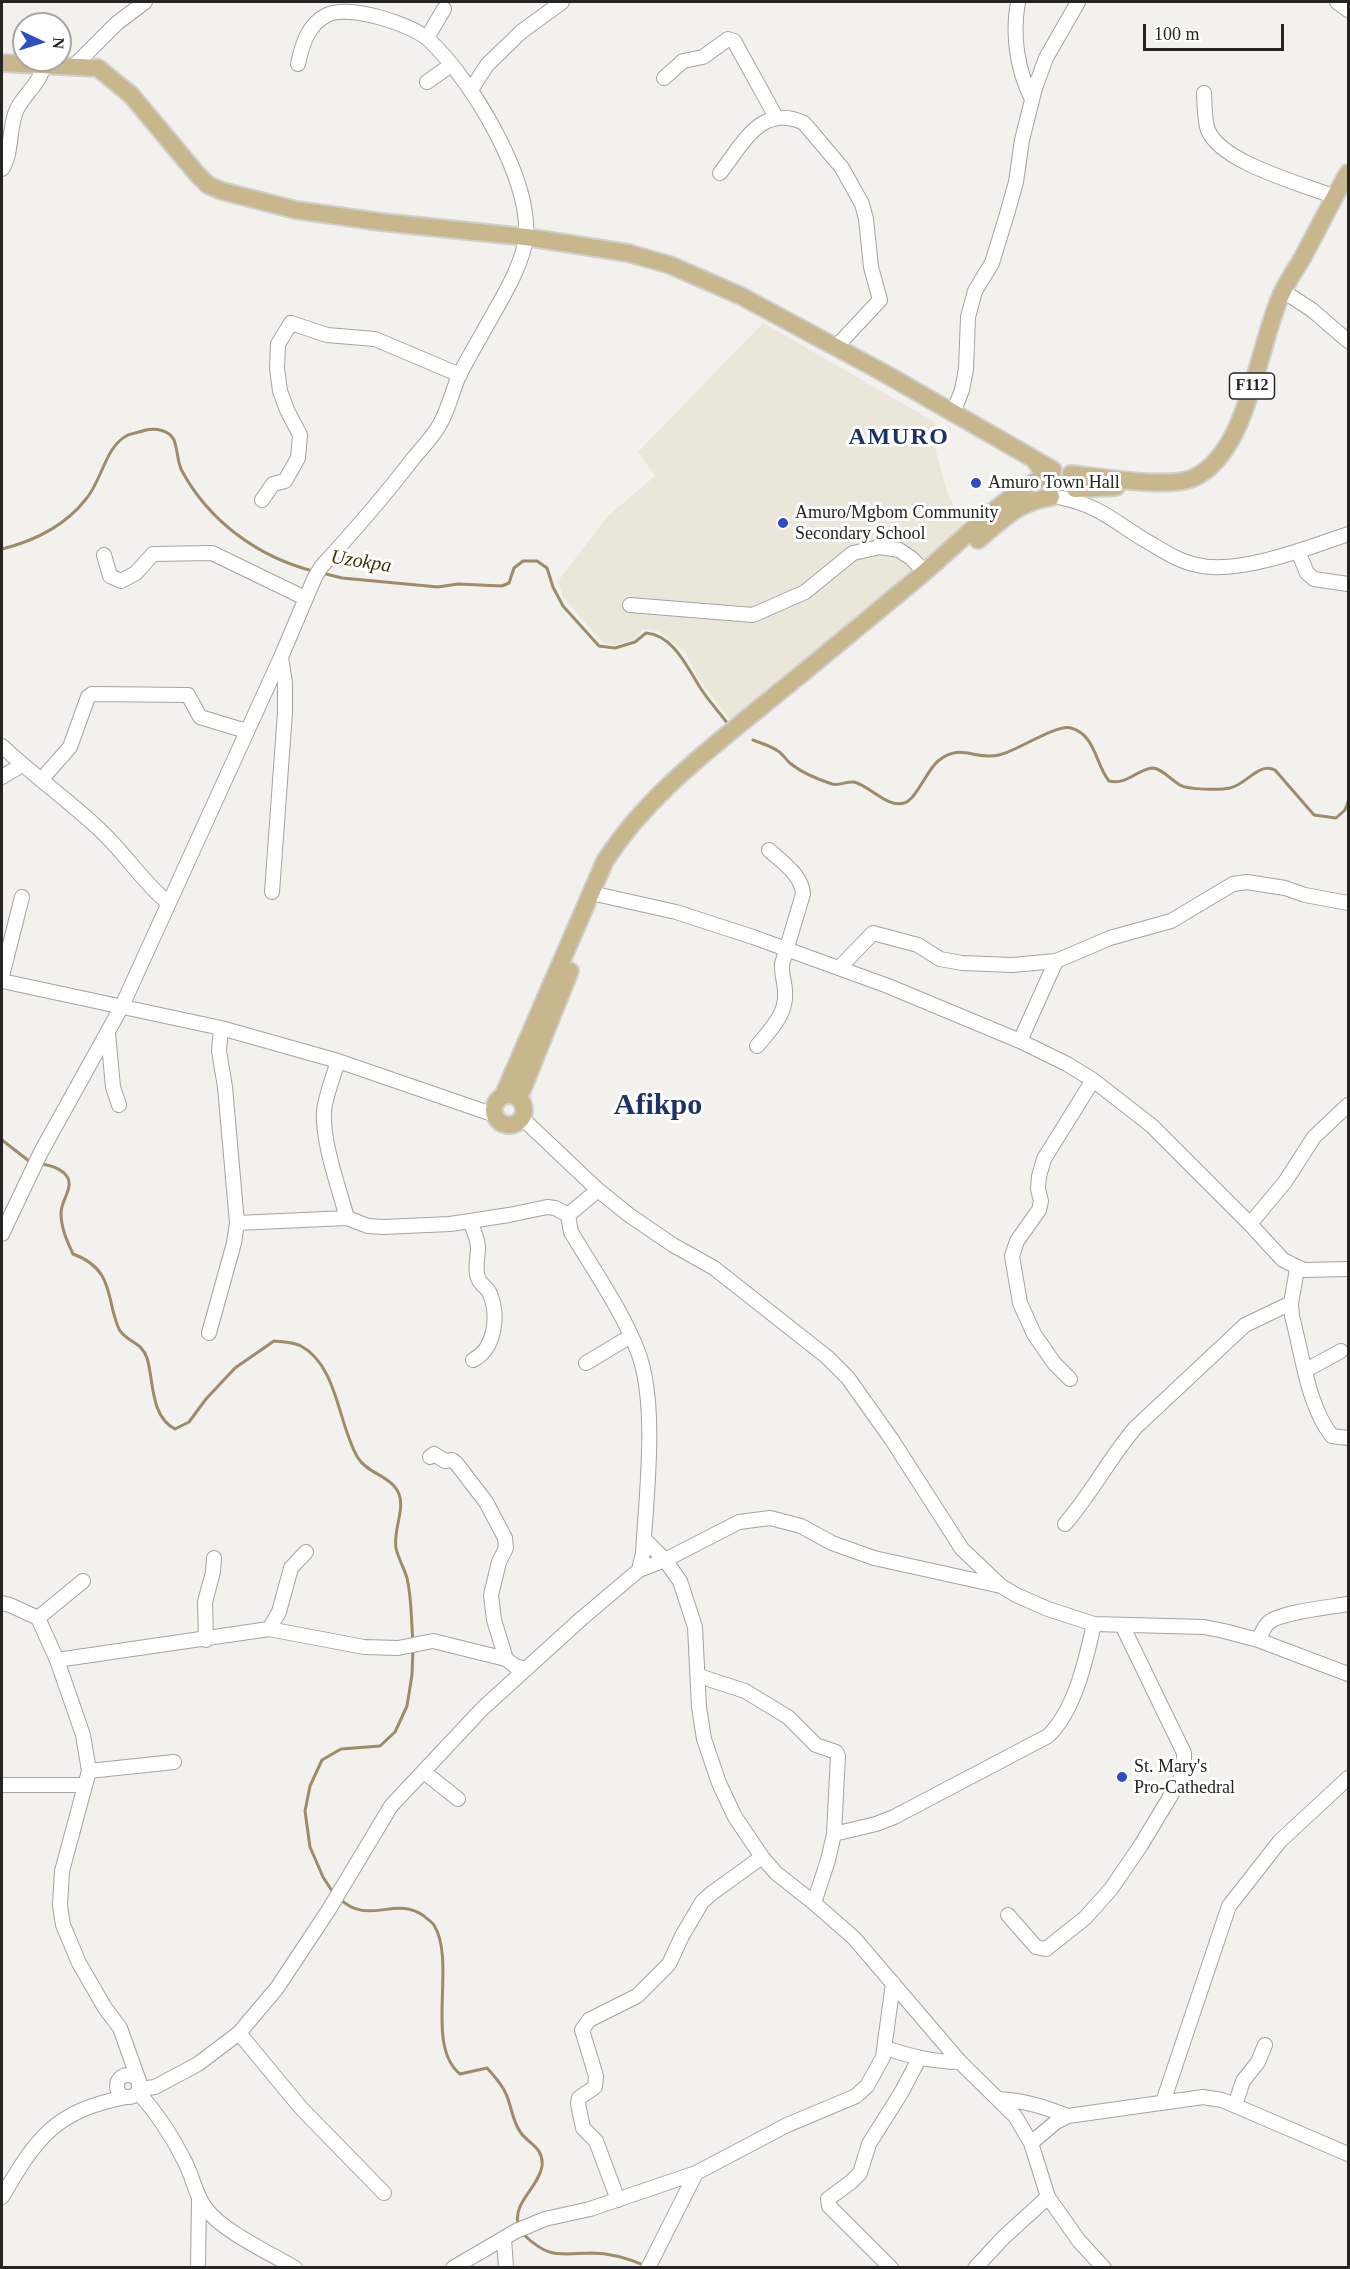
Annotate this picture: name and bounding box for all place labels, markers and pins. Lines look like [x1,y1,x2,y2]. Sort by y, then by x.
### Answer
place label: Amuro Town Hall [988,472,1120,494]
marker: Amuro Town Hall [969,476,983,490]
place label: Amuro/Mgbom Community Secondary School [795,502,999,544]
marker: Amuro/Mgbom Community Secondary School [776,516,790,530]
place label: St. Mary's Pro-Cathedral [1134,1756,1235,1798]
marker: St. Mary's Pro-Cathedral [1115,1770,1129,1784]

